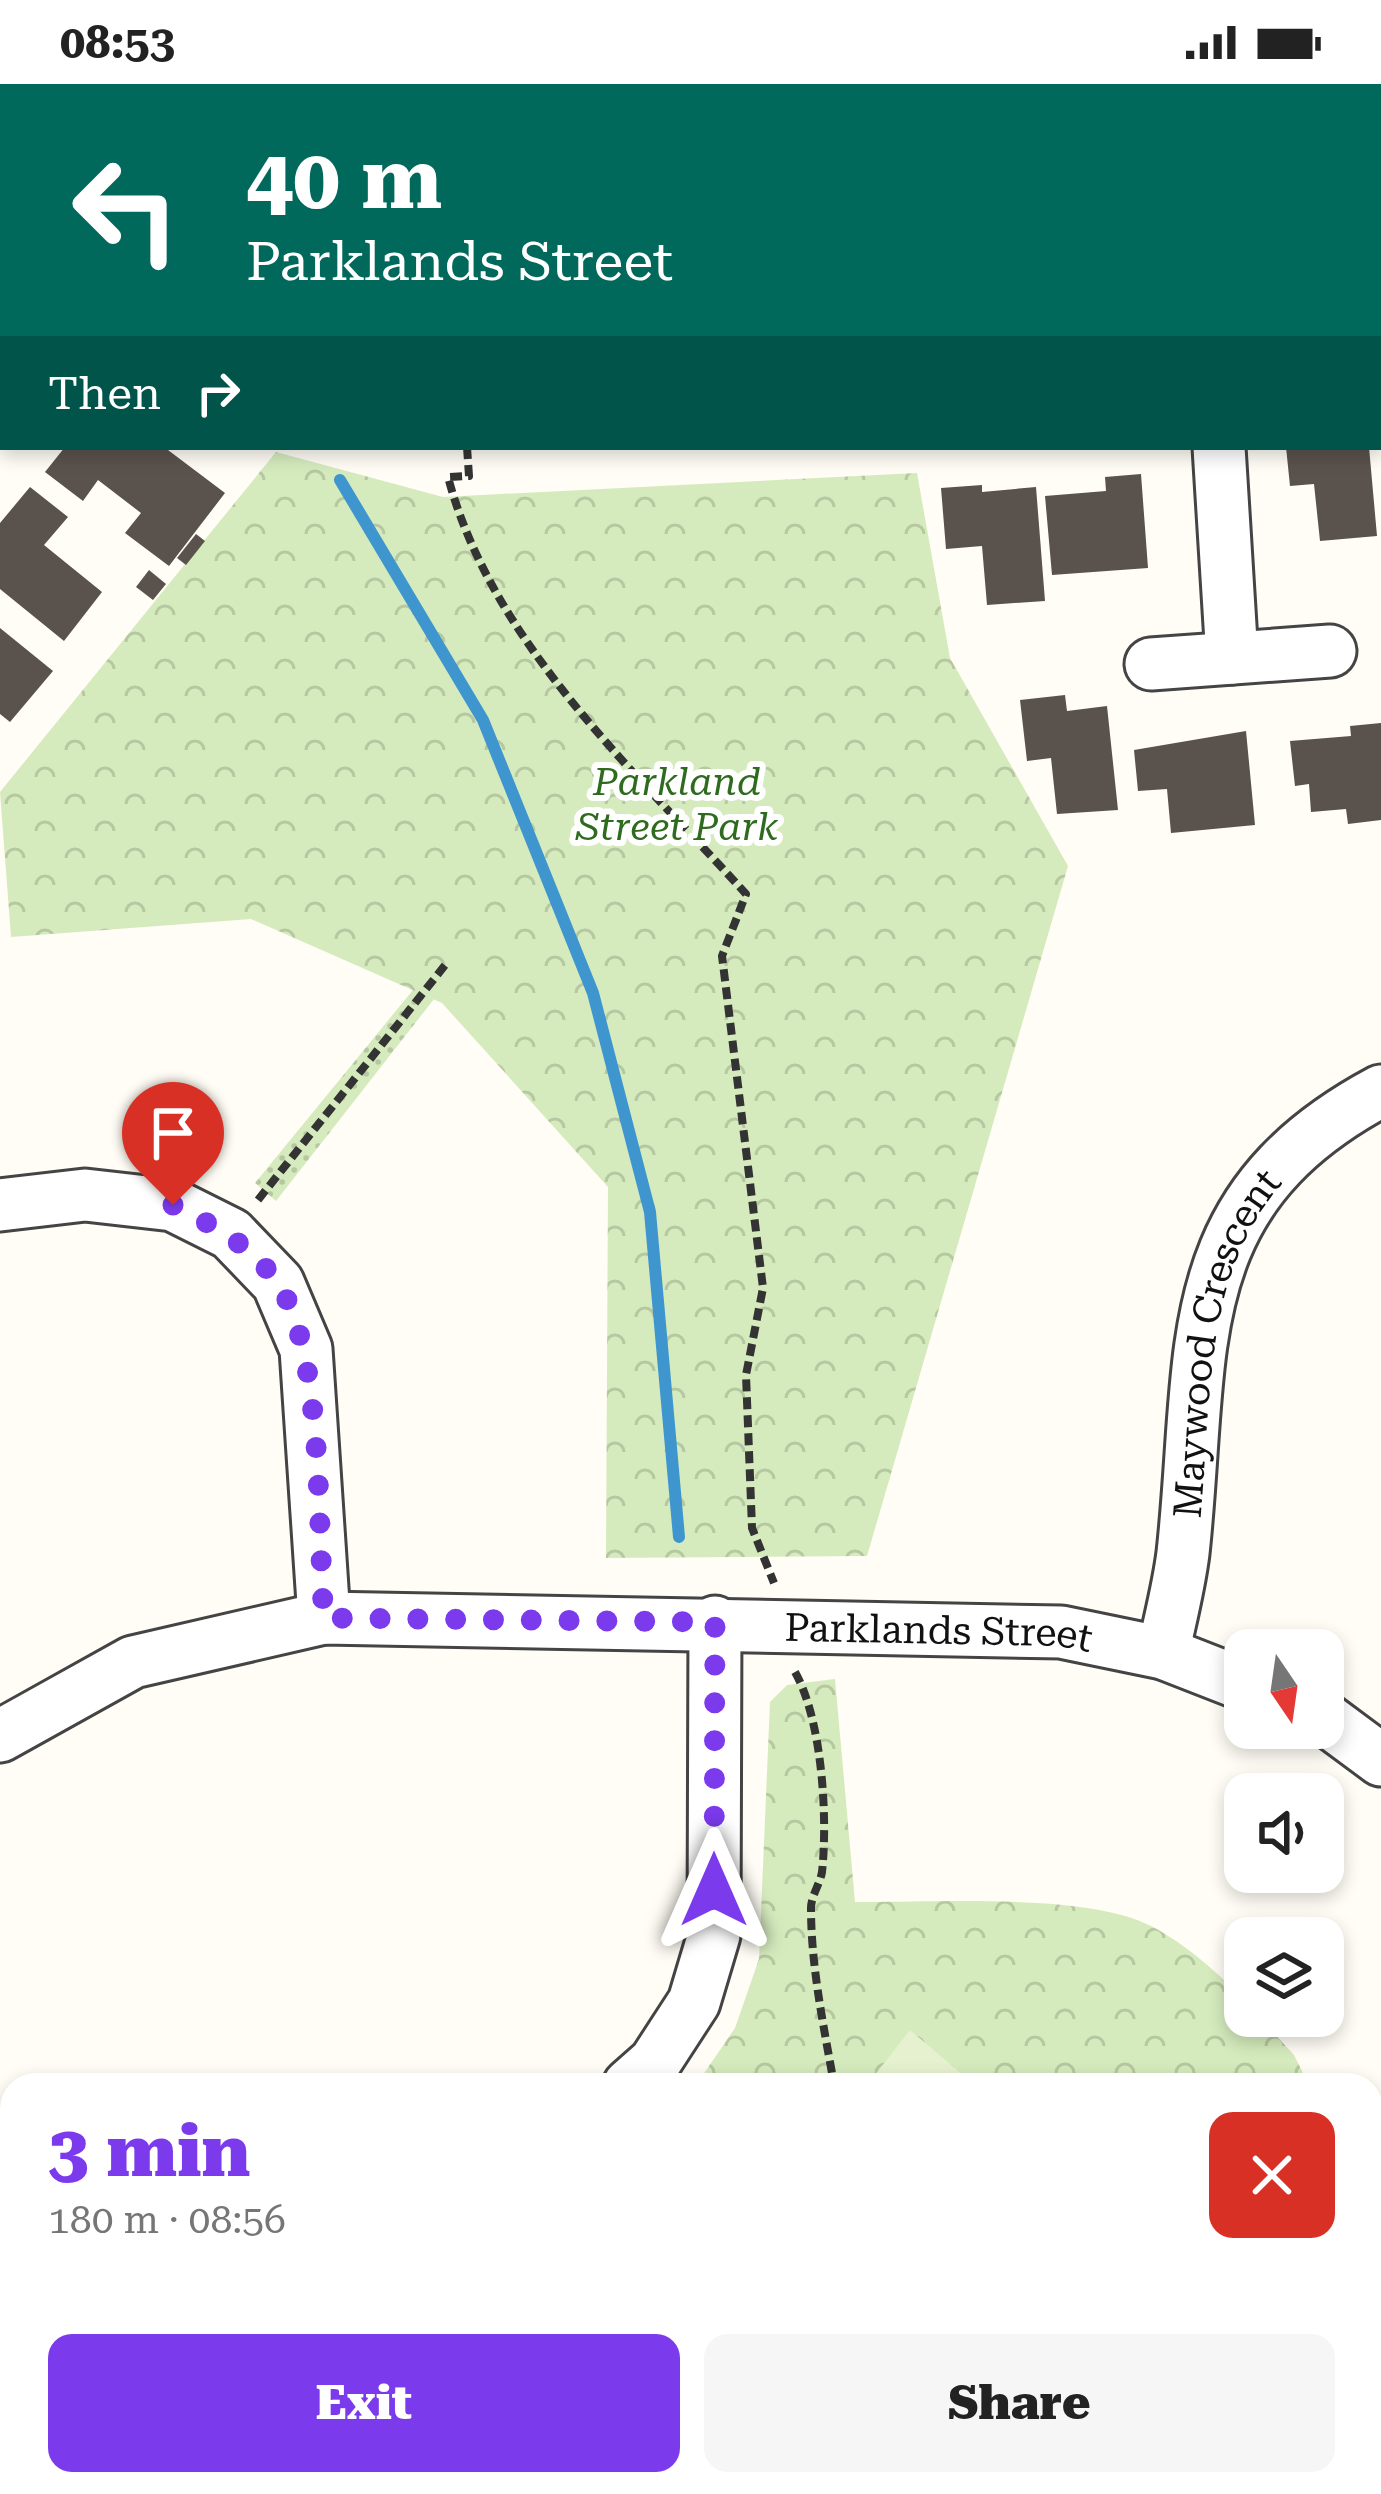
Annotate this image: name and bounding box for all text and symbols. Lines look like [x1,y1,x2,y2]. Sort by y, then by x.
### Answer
text: 08:53 [60,16,175,69]
text: 40 m [246,130,442,228]
icon: left [48,132,204,288]
text: Parklands Street [246,230,673,293]
icon: right [185,360,251,426]
text: Then [48,367,161,420]
park label: Parkland Street Park [575,759,779,850]
pin [122,1082,224,1205]
icon: arrive [140,1100,206,1166]
street label: Maywood Crescent [1165,1160,1290,1520]
street label: Parklands Street [784,1605,1097,1662]
north arrow [1224,1629,1344,1749]
map controls [1224,1629,1344,2037]
button: sound [1224,1773,1344,1893]
position arrow [651,1827,777,1953]
button: layers [1224,1917,1344,2037]
text: 3 min [48,2109,250,2194]
button: close [1209,2112,1335,2238]
text: 180 m · 08:56 [48,2197,286,2243]
button: Exit [48,2334,680,2472]
button: Share [704,2334,1335,2472]

